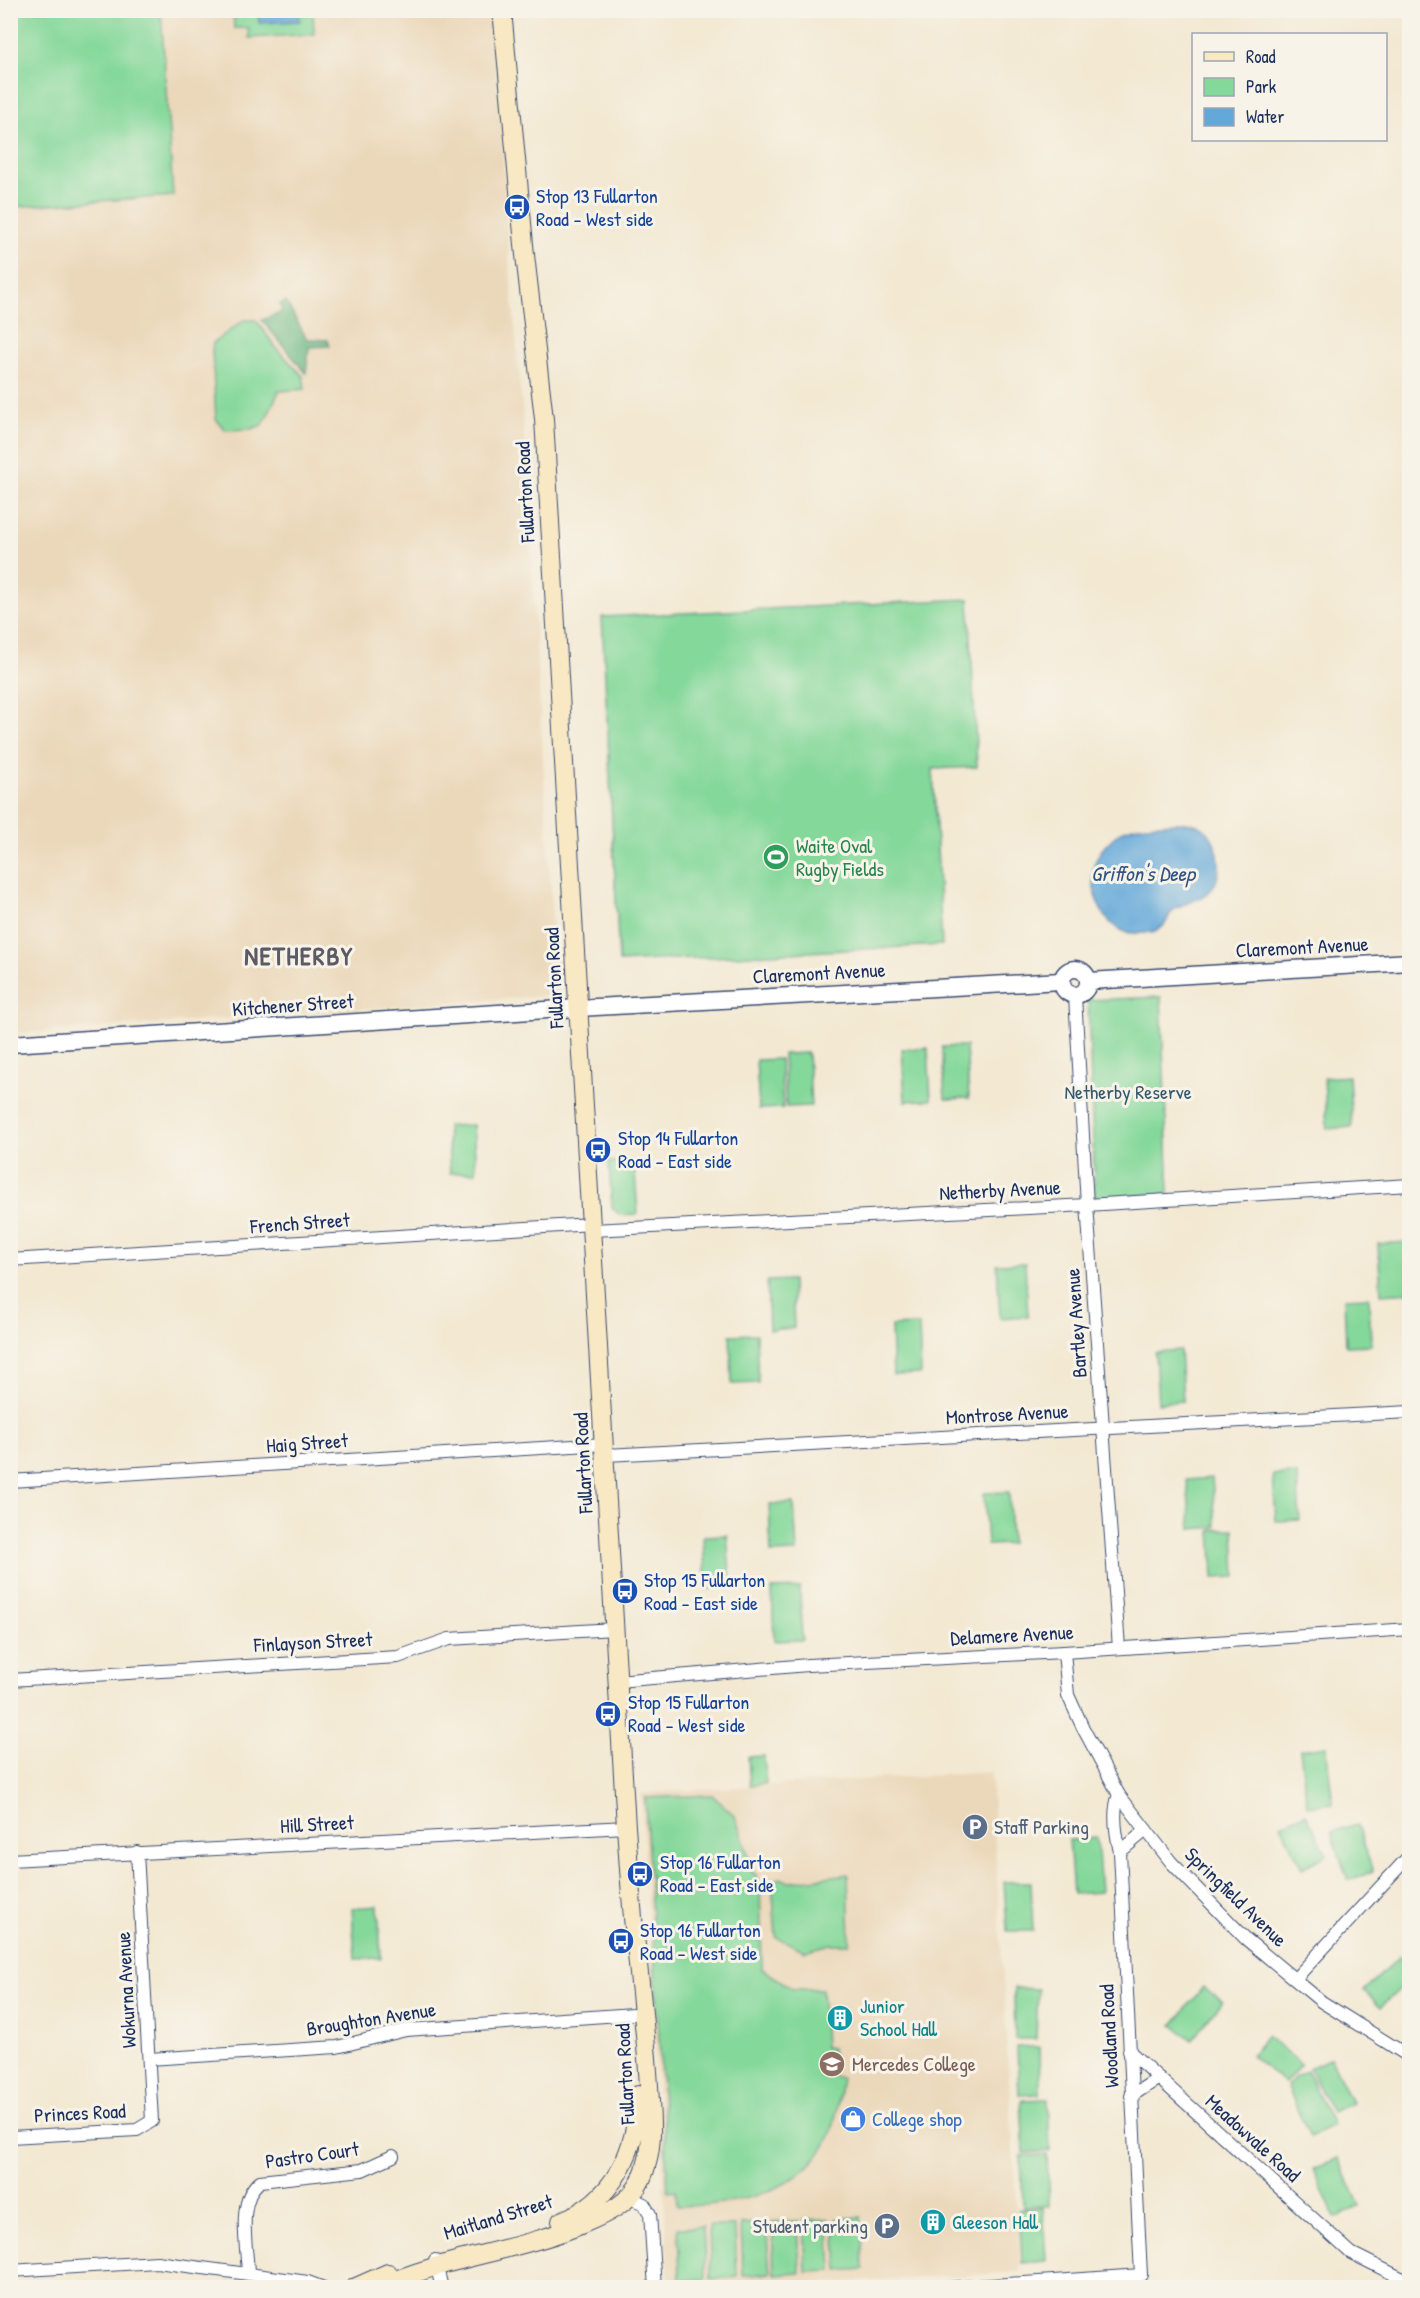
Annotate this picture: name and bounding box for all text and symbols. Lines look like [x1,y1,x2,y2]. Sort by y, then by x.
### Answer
legend [1192,33,1387,141]
text: Road [1246,44,1276,69]
text: Park [1246,74,1277,99]
text: Water [1246,104,1284,129]
place label: Stop 13 Fullarton Road - West side [536,182,658,232]
bus stop icon: Stop 13 Fullarton Road - West side [502,192,532,222]
street label: Fullarton Road [508,441,541,544]
place label: Waite Oval Rugby Fields [796,832,884,882]
sports icon: Waite Oval Rugby Fields [761,842,791,872]
water label: Griffon's Deep [1091,859,1197,888]
street label: Fullarton Road [537,927,570,1030]
street label: Claremont Avenue [1235,930,1369,963]
district label: NETHERBY [244,938,354,973]
street label: Claremont Avenue [752,956,886,989]
street label: Kitchener Street [231,987,356,1022]
park label: Netherby Reserve [1064,1078,1192,1105]
place label: Stop 14 Fullarton Road - East side [618,1124,738,1174]
bus stop icon: Stop 14 Fullarton Road - East side [583,1135,613,1165]
street label: Netherby Avenue [939,1173,1061,1206]
street label: French Street [248,1205,352,1240]
street label: Bartley Avenue [1058,1267,1093,1379]
street label: Montrose Avenue [945,1397,1069,1430]
street label: Fullarton Road [566,1412,599,1515]
street label: Haig Street [265,1426,350,1459]
place label: Stop 15 Fullarton Road - East side [644,1566,765,1616]
bus stop icon: Stop 15 Fullarton Road - East side [610,1576,640,1606]
street label: Delamere Avenue [950,1618,1074,1651]
street label: Finlayson Street [252,1625,374,1658]
place label: Stop 15 Fullarton Road - West side [628,1688,749,1738]
bus stop icon: Stop 15 Fullarton Road - West side [593,1699,623,1729]
street label: Hill Street [280,1808,356,1839]
parking icon: Staff Parking [960,1812,990,1842]
place label: Staff Parking [994,1813,1089,1840]
street label: Springfield Avenue [1179,1841,1293,1952]
place label: Stop 16 Fullarton Road - East side [660,1848,781,1898]
bus stop icon: Stop 16 Fullarton Road - East side [625,1859,655,1889]
place label: Stop 16 Fullarton Road - West side [640,1916,761,1966]
bus stop icon: Stop 16 Fullarton Road - West side [606,1926,636,1956]
street label: Wokurna Avenue [109,1931,142,2049]
street label: Woodland Road [1092,1983,1125,2088]
place label: Junior School Hall [860,1992,938,2042]
street label: Broughton Avenue [304,1995,438,2042]
building icon: Junior School Hall [825,2003,855,2033]
street label: Fullarton Road [608,2023,641,2126]
school or university icon: Mercedes College [817,2049,847,2079]
place label: Mercedes College [852,2050,976,2077]
street label: Meadowvale Road [1200,2088,1307,2188]
street label: Princes Road [34,2097,127,2128]
shop icon: College shop [838,2104,868,2134]
place label: College shop [872,2105,962,2132]
street label: Pastro Court [264,2134,361,2174]
street label: Maitland Street [440,2187,557,2246]
building icon: Gleeson Hall [918,2207,948,2237]
place label: Gleeson Hall [952,2208,1038,2235]
parking icon: Student parking [872,2211,902,2241]
place label: Student parking [753,2212,868,2239]

